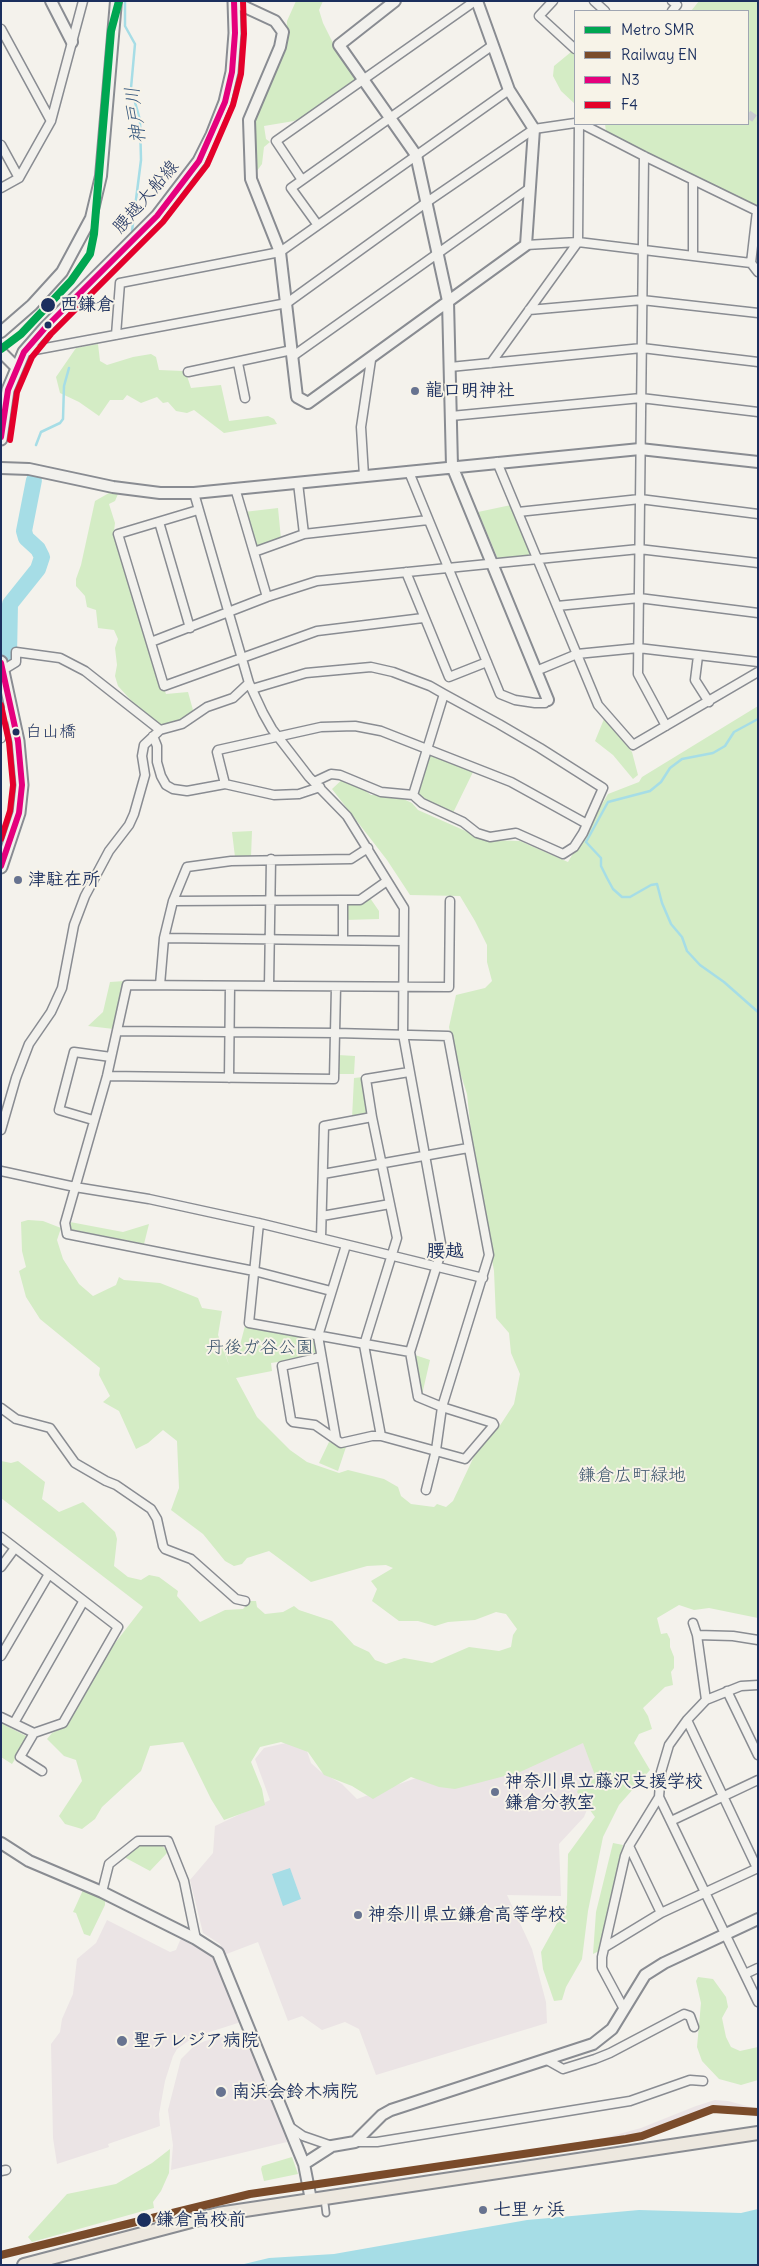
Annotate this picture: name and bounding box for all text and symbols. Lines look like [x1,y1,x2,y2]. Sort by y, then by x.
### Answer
legend [574,10,749,125]
text: Metro SMR [621,20,694,39]
text: Railway EN [621,45,697,64]
text: N3 [621,70,640,89]
water label: 神戸川 [121,85,151,145]
text: F4 [621,95,638,114]
street label: 腰越大船線 [108,156,184,238]
place label: 西鎌倉 [60,294,114,316]
marker: 西鎌倉 [39,296,57,314]
unlabelled marker [43,320,53,330]
place label: 龍口明神社 [425,380,515,402]
marker: 龍口明神社 [409,385,421,397]
place label: 白山橋 [25,722,76,742]
marker: 白山橋 [11,727,21,737]
place label: 津駐在所 [28,869,100,891]
marker: 津駐在所 [12,874,24,886]
district label: 腰越 [426,1241,464,1263]
park label: 丹後ガ谷公園 [206,1337,314,1359]
park label: 鎌倉広町緑地 [578,1465,686,1487]
place label: 神奈川県立藤沢支援学校 鎌倉分教室 [505,1771,703,1814]
marker: 神奈川県立藤沢支援学校 鎌倉分教室 [489,1786,501,1798]
place label: 神奈川県立鎌倉高等学校 [368,1904,566,1926]
marker: 神奈川県立鎌倉高等学校 [352,1909,364,1921]
place label: 聖テレジア病院 [133,2030,259,2052]
marker: 聖テレジア病院 [115,2034,129,2048]
place label: 南浜会鈴木病院 [232,2081,358,2103]
marker: 南浜会鈴木病院 [214,2085,228,2099]
place label: 七里ヶ浜 [493,2199,565,2221]
marker: 七里ヶ浜 [477,2204,489,2216]
place label: 鎌倉高校前 [156,2209,246,2231]
marker: 鎌倉高校前 [135,2211,153,2229]

